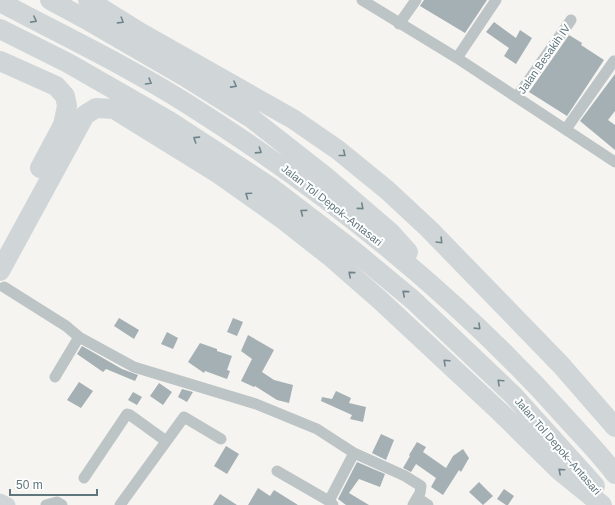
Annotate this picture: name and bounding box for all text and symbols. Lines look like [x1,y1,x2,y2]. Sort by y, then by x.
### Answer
one-way arrow [30,15,38,23]
one-way arrow [117,16,124,23]
street label: Jalan Besakih IV [516,21,573,96]
one-way arrow [145,77,152,84]
one-way arrow [229,81,237,88]
one-way arrow [193,136,200,143]
one-way arrow [255,146,262,154]
one-way arrow [339,150,346,157]
street label: Jalan Tol Depok–Antasari [279,162,385,248]
one-way arrow [245,192,252,200]
one-way arrow [357,203,364,210]
one-way arrow [301,210,308,217]
one-way arrow [435,236,443,244]
one-way arrow [348,272,355,279]
one-way arrow [402,291,410,298]
one-way arrow [473,323,481,330]
one-way arrow [443,359,451,367]
one-way arrow [497,379,505,387]
street label: Jalan Tol Depok–Antasari [513,395,603,497]
one-way arrow [558,468,566,475]
scale bar [10,471,97,497]
text: 50 m [16,478,43,492]

